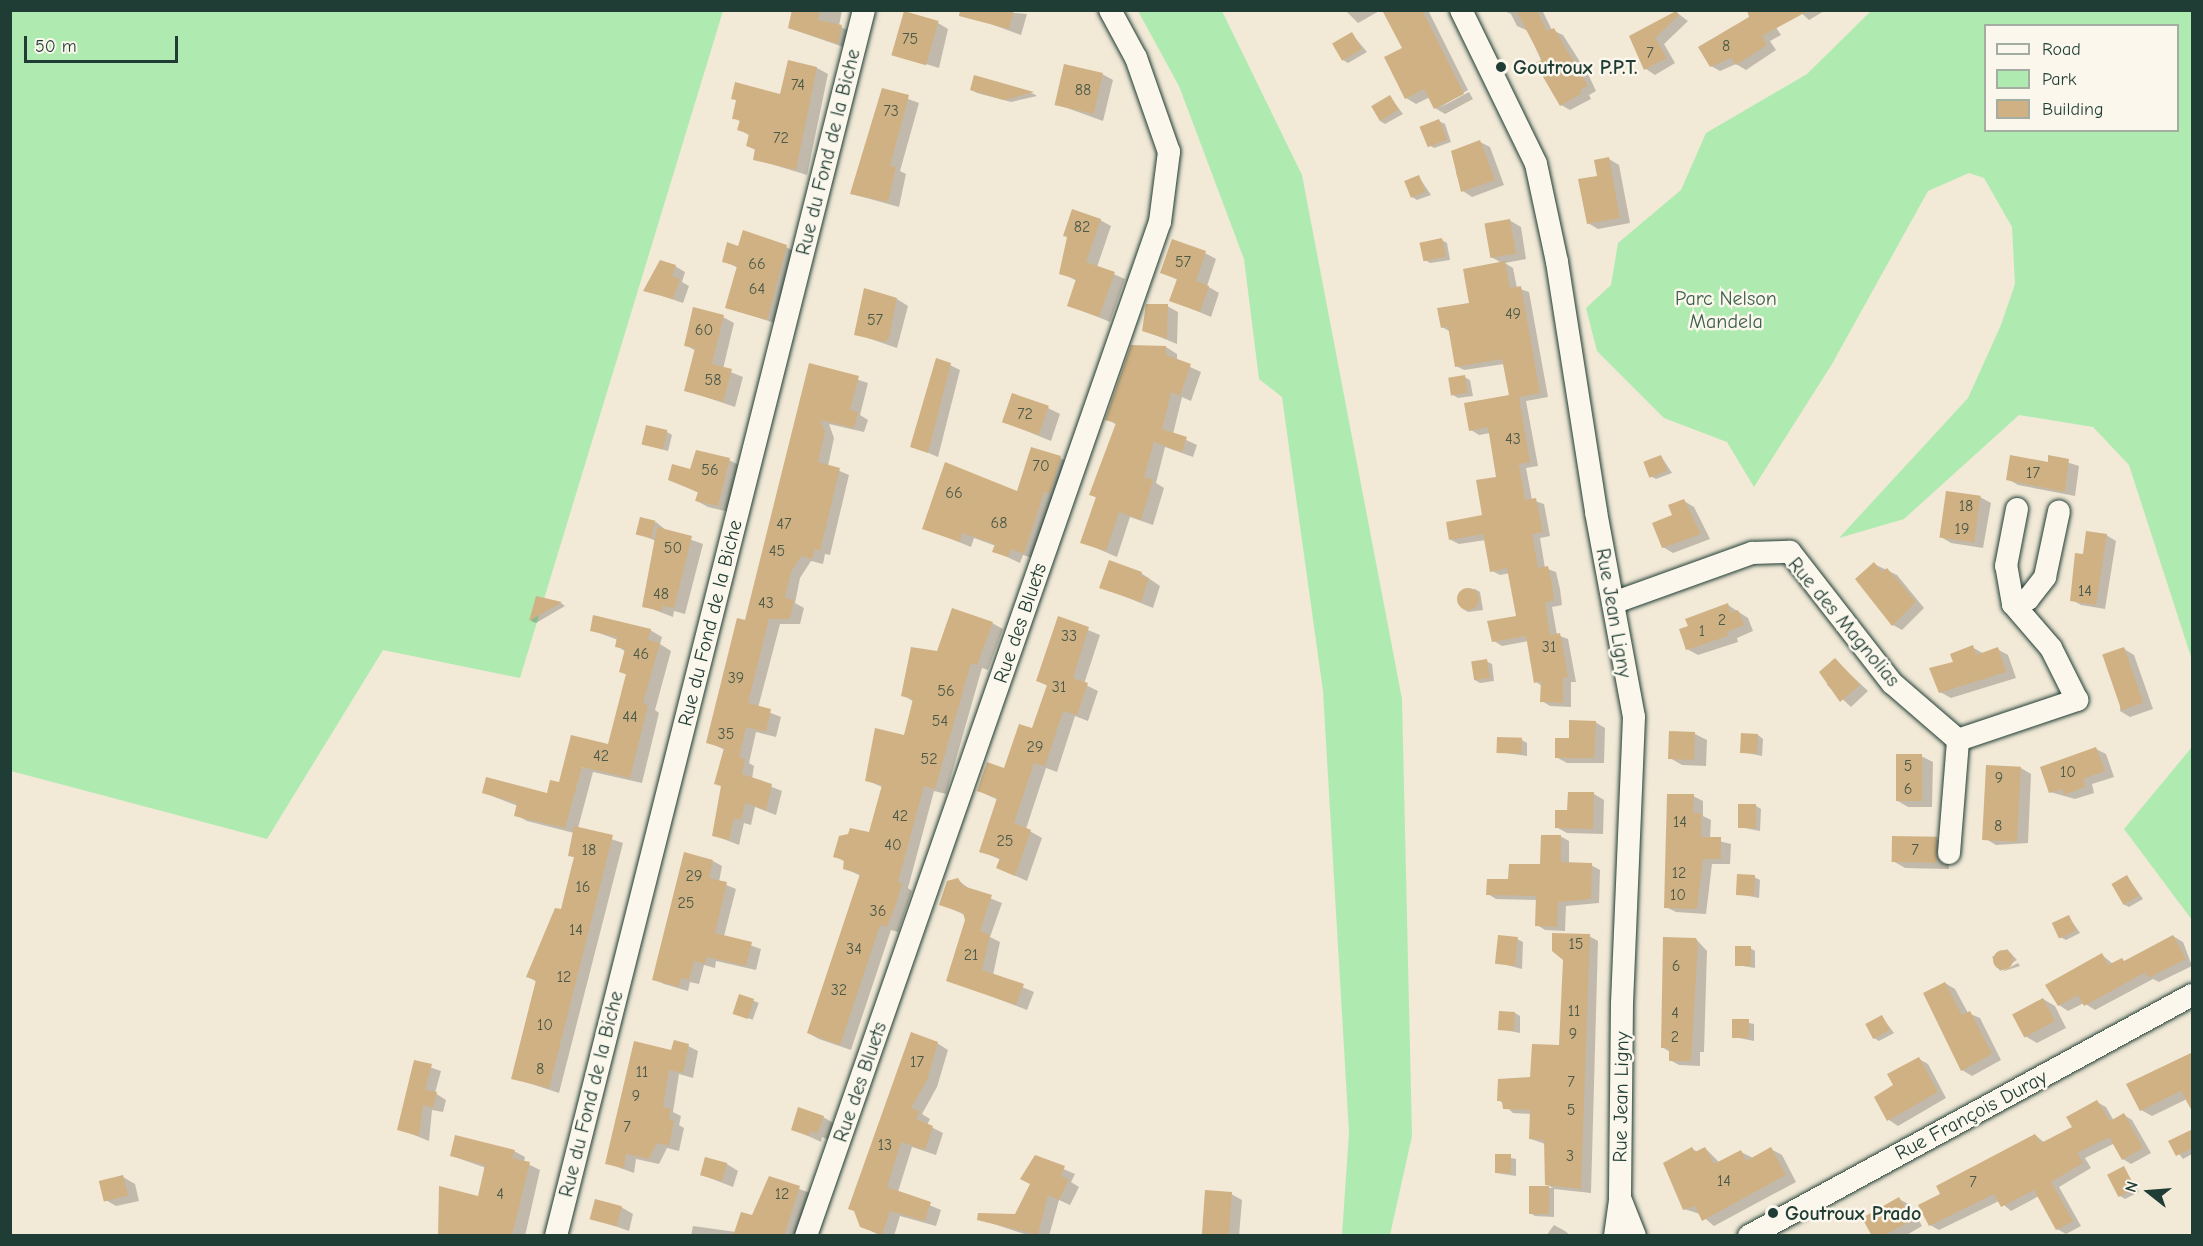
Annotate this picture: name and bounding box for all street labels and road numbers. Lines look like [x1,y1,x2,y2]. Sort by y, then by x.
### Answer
street label: Rue du Fond de la Biche [791,46,865,258]
street label: Rue du Fond de la Biche [673,517,747,729]
street label: Rue Jean Ligny [1591,546,1637,680]
street label: Rue des Magnolias [1783,552,1905,692]
street label: Rue des Bluets [988,560,1052,686]
street label: Rue du Fond de la Biche [554,988,628,1200]
street label: Rue des Bluets [828,1019,892,1145]
street label: Rue Jean Ligny [1608,1031,1634,1163]
street label: Rue François Duray [1891,1065,2051,1165]

